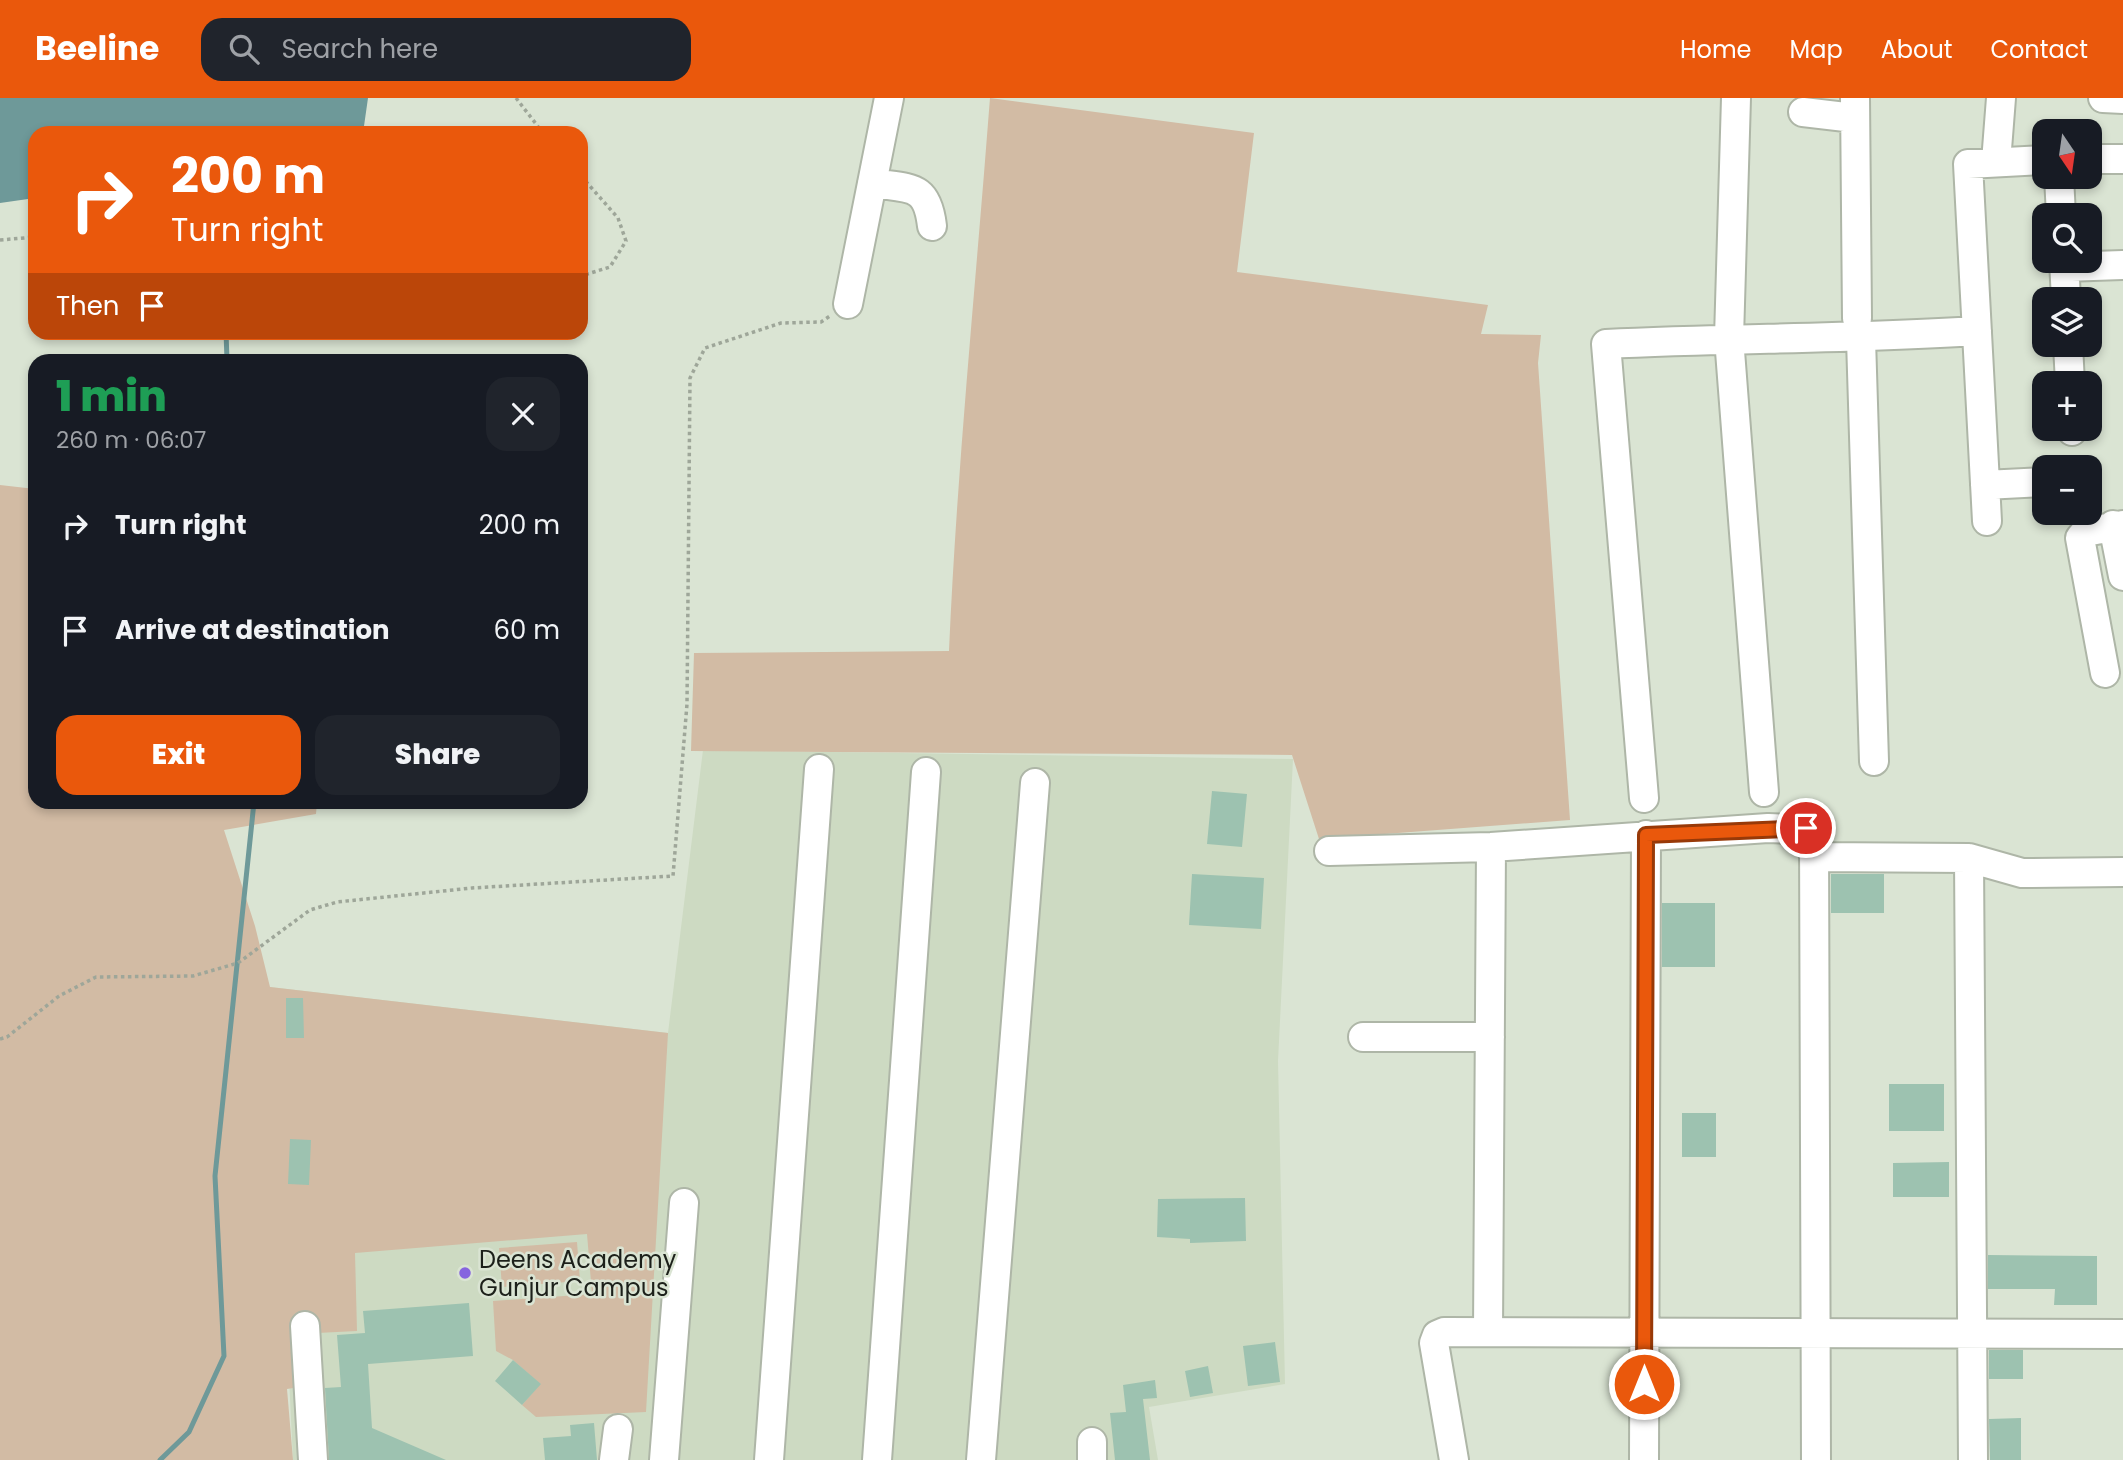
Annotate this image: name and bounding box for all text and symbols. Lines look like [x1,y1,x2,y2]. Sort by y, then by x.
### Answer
search box [201,18,691,81]
text: Beeline [35,25,159,72]
icon: search [225,30,263,68]
text: Search here [281,31,438,67]
text: Home [1680,33,1752,66]
text: Map [1790,33,1843,66]
text: About [1881,33,1952,66]
text: Contact [1990,33,2088,66]
north arrow [2032,119,2102,189]
map controls [2032,119,2102,525]
text: 200 m [171,142,325,210]
icon: right [56,154,147,245]
button: search [2032,203,2102,273]
text: Turn right [171,207,323,252]
icon: arrive [133,287,171,325]
button: layers [2032,287,2102,357]
text: Then [56,288,119,324]
text: 1 min [56,367,167,426]
button: + [2032,371,2102,441]
button: close [486,377,560,451]
text: 260 m · 06:07 [56,424,206,456]
button: − [2032,455,2102,525]
icon: right [56,507,94,545]
text: Turn right [115,507,247,543]
text: 200 m [479,507,560,543]
icon: arrive [56,612,94,650]
text: Arrive at destination [115,612,390,648]
text: 60 m [493,612,560,648]
button: Exit [56,715,301,795]
button: Share [315,715,560,795]
pin [1776,798,1836,858]
icon: arrive [1787,809,1825,847]
place label: Deens Academy Gunjur Campus [479,1243,677,1304]
marker: Deens Academy Gunjur Campus [457,1265,473,1281]
position arrow [1607,1347,1681,1421]

